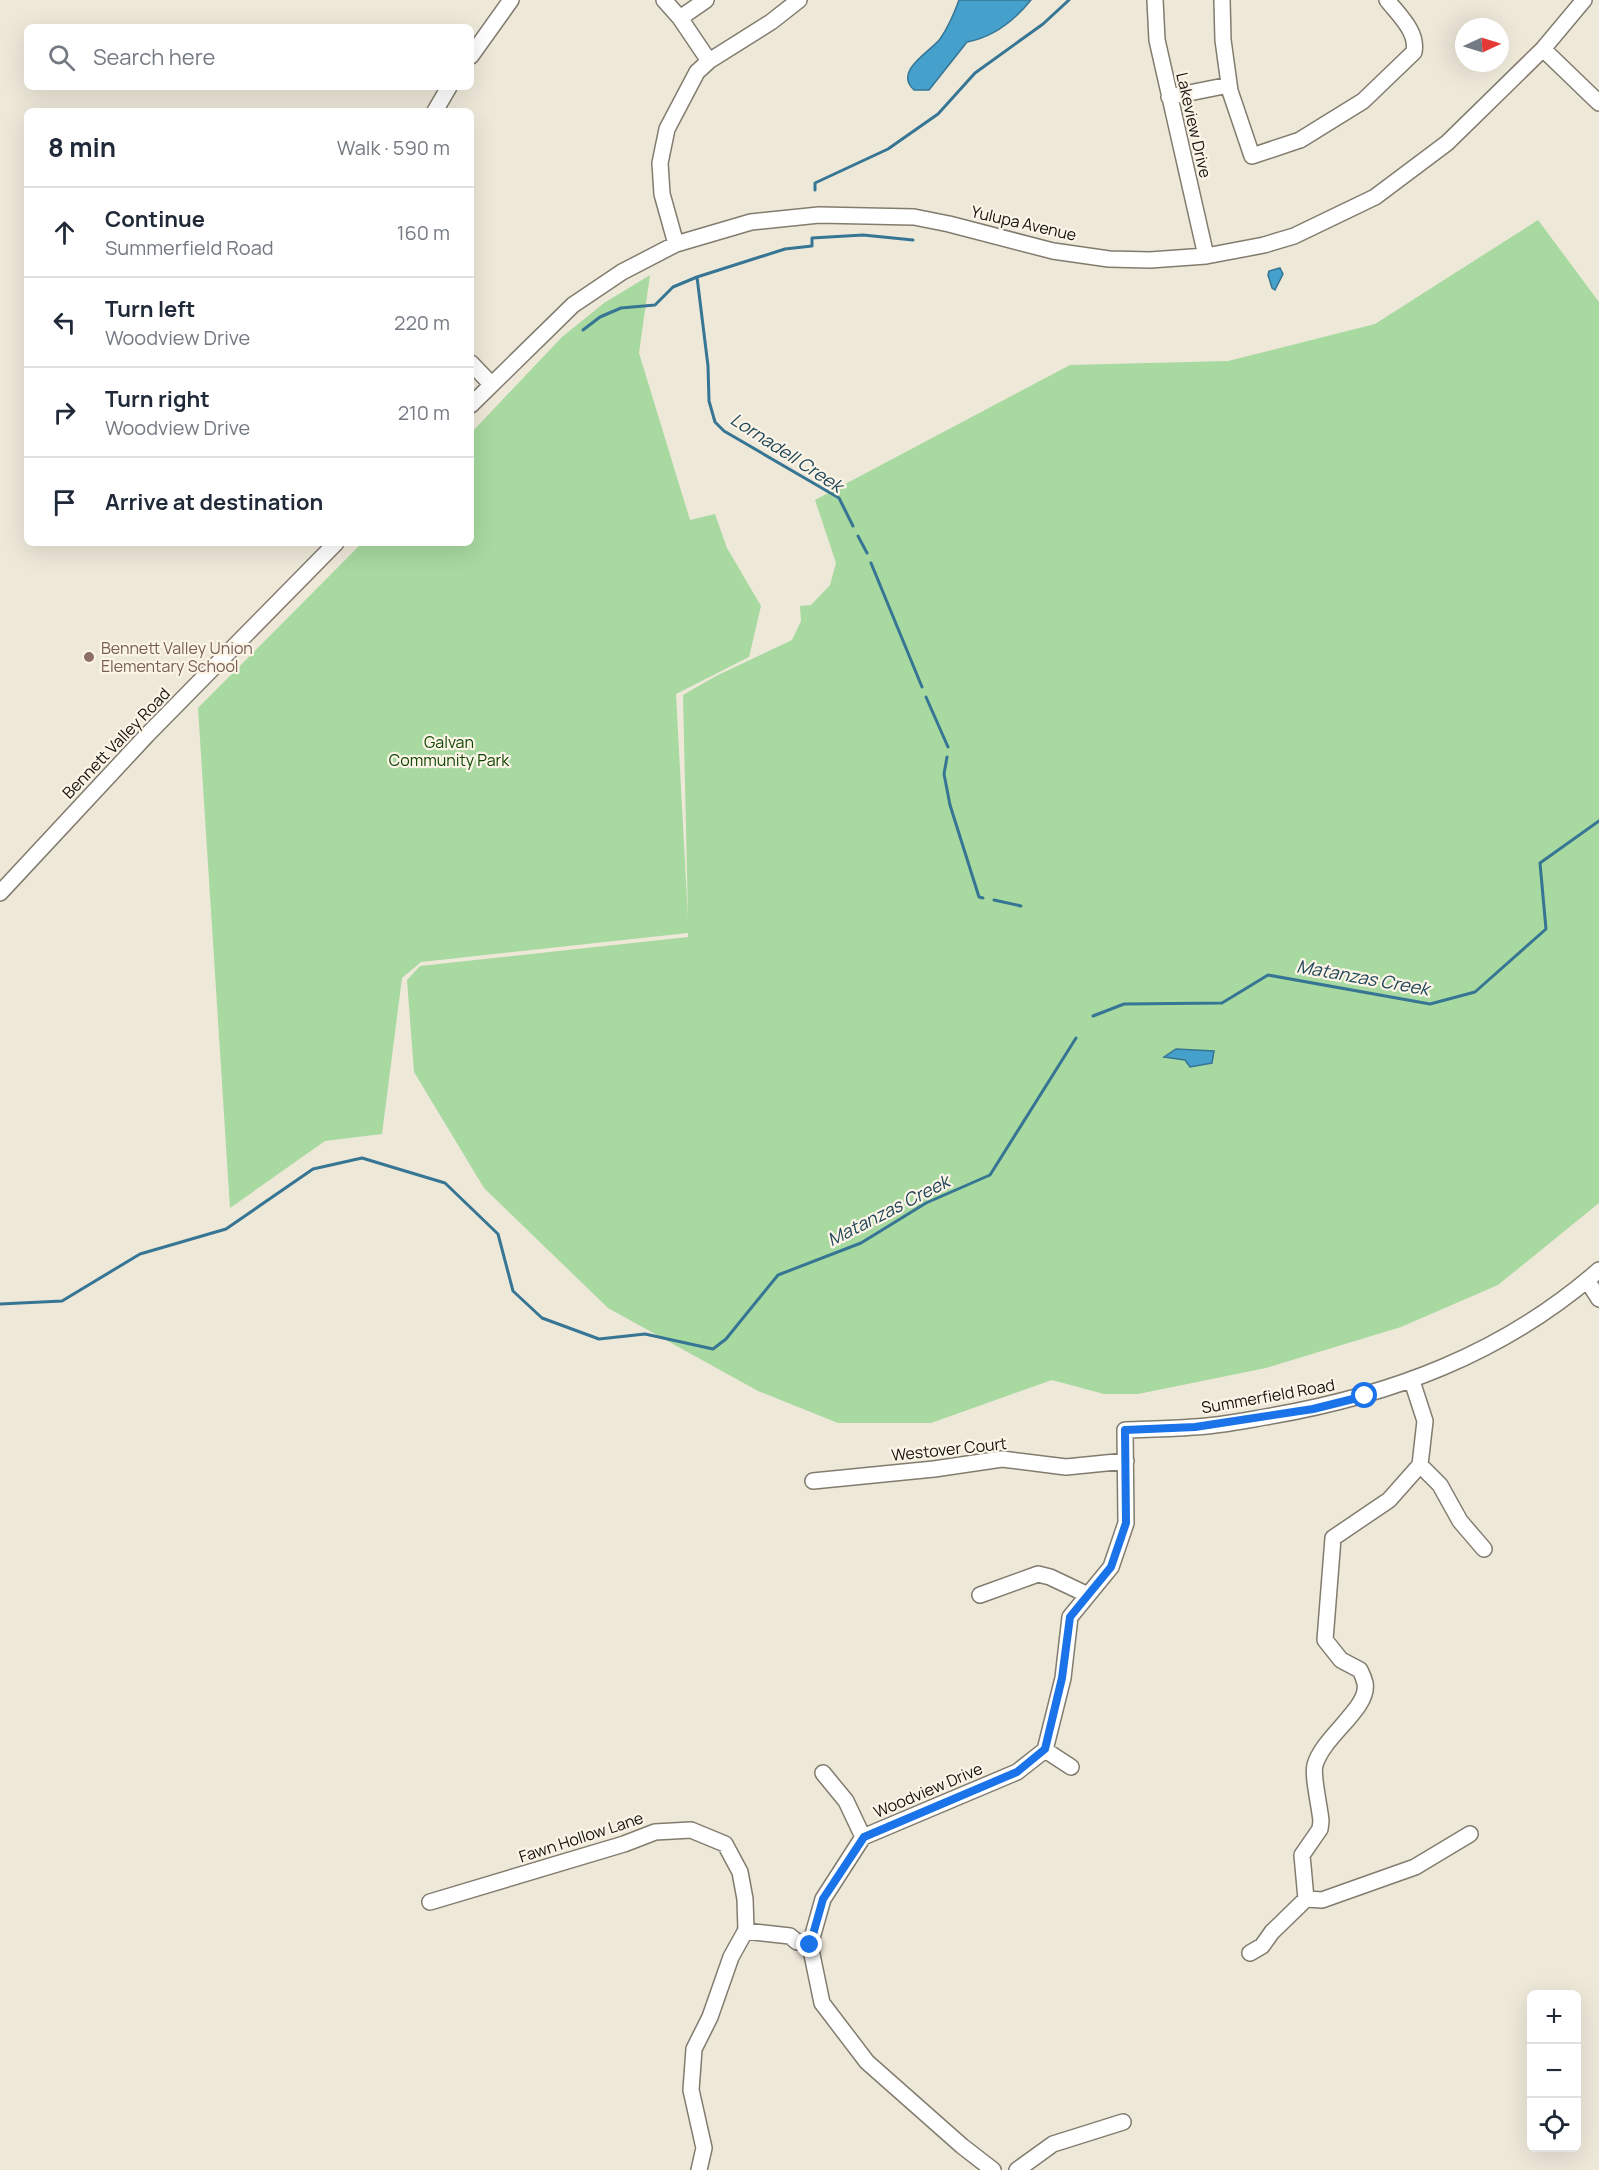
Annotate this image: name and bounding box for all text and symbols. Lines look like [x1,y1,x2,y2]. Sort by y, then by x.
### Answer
north arrow [1455,18,1509,72]
search box [24,24,474,90]
icon: search [45,41,78,74]
text: Search here [93,42,215,72]
street label: Lakeview Drive [1171,70,1217,180]
text: 8 min [48,129,116,165]
text: Walk · 590 m [337,134,450,161]
street label: Yulupa Avenue [969,200,1079,246]
text: Continue [105,204,205,234]
icon: ahead [48,216,81,249]
text: 160 m [397,219,450,246]
text: Summerfield Road [105,234,274,261]
text: Turn left [105,294,195,324]
icon: left [48,306,81,339]
text: 220 m [394,309,450,336]
text: Woodview Drive [105,324,250,351]
text: Turn right [105,384,210,414]
icon: right [48,396,81,429]
text: 210 m [398,399,450,426]
water label: Lornadell Creek [726,407,850,499]
text: Woodview Drive [105,414,250,441]
icon: arrive [48,486,81,519]
text: Arrive at destination [105,487,323,517]
place label: Bennett Valley Union Elementary School [101,637,253,677]
marker: Bennett Valley Union Elementary School [82,650,96,664]
street label: Bennett Valley Road [57,683,175,803]
park label: Galvan Community Park [389,731,510,771]
water label: Matanzas Creek [1295,954,1434,1001]
water label: Matanzas Creek [823,1167,956,1251]
street label: Summerfield Road [1200,1373,1336,1419]
route start [1351,1382,1377,1408]
street label: Westover Court [890,1432,1008,1466]
street label: Woodview Drive [870,1757,986,1823]
street label: Fawn Hollow Lane [516,1807,646,1867]
route end [796,1931,822,1957]
map controls [1527,1990,1581,2152]
button: + [1527,1990,1581,2044]
button: − [1527,2044,1581,2098]
button: locate [1527,2098,1581,2152]

